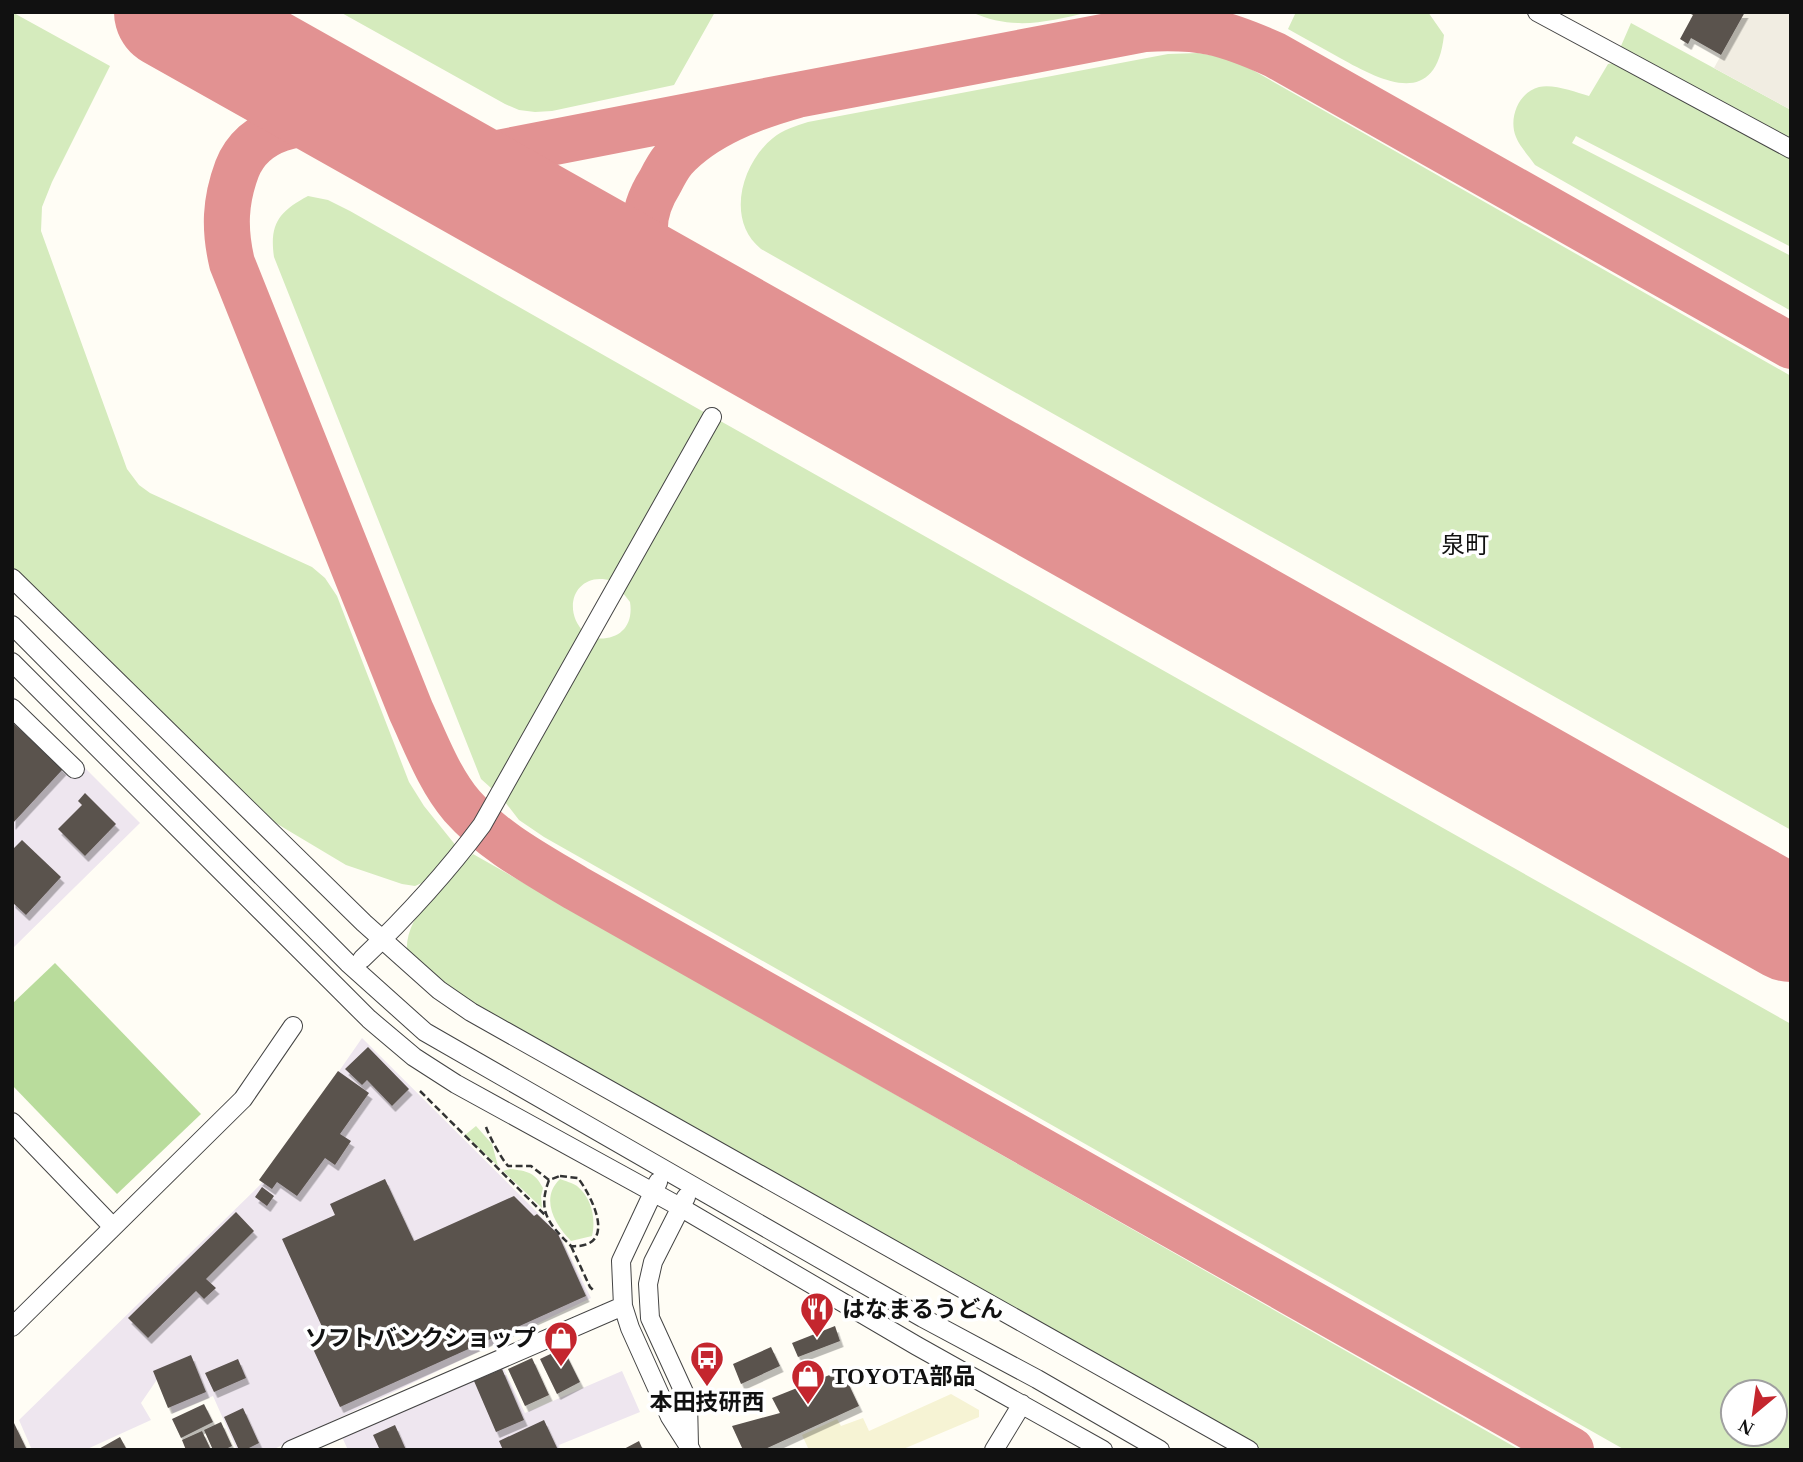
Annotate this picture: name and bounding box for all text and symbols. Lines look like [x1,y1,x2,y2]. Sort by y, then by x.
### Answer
district label: 泉町 [1441,532,1489,558]
restaurant icon: はなまるうどん [798,1290,836,1339]
place label: はなまるうどん [842,1297,1003,1322]
shop icon: ソフトバンクショップ [542,1319,580,1368]
place label: ソフトバンクショップ [305,1326,536,1351]
bus stop icon: 本田技研西 [688,1339,726,1388]
shop icon: TOYOTA部品 [789,1357,827,1406]
place label: TOYOTA部品 [832,1364,976,1389]
north arrow [1719,1378,1789,1448]
place label: 本田技研西 [650,1390,765,1415]
text: N [1735,1415,1757,1440]

